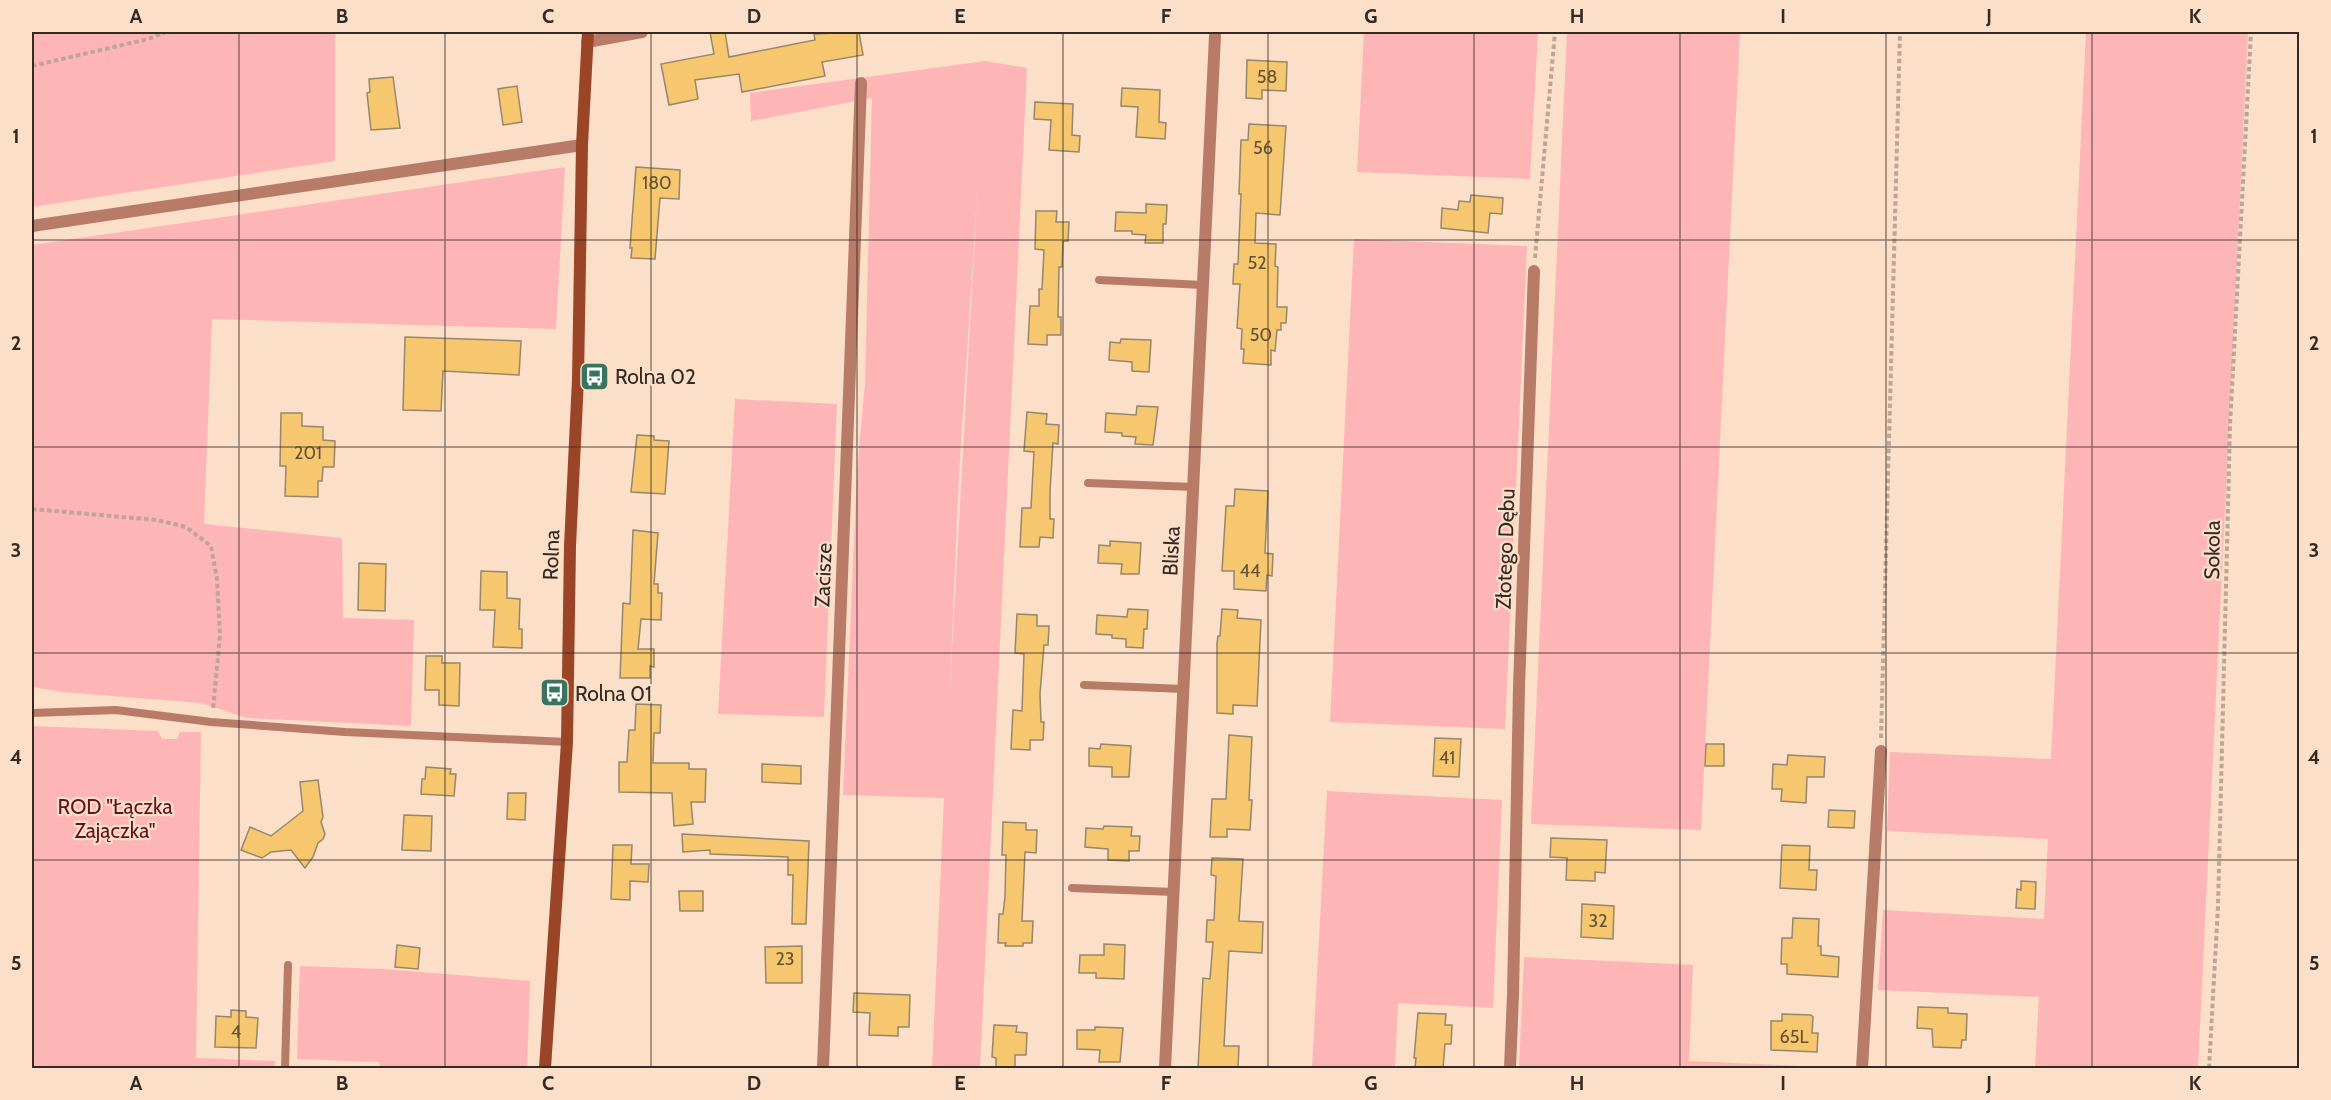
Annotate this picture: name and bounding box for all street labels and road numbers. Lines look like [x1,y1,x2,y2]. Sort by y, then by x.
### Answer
street label: Złotego Dębu [1490,488,1520,610]
street label: Sokola [2199,520,2225,580]
street label: Bliska [1157,525,1185,577]
street label: Rolna [538,529,564,581]
street label: Zacisze [809,542,837,608]

